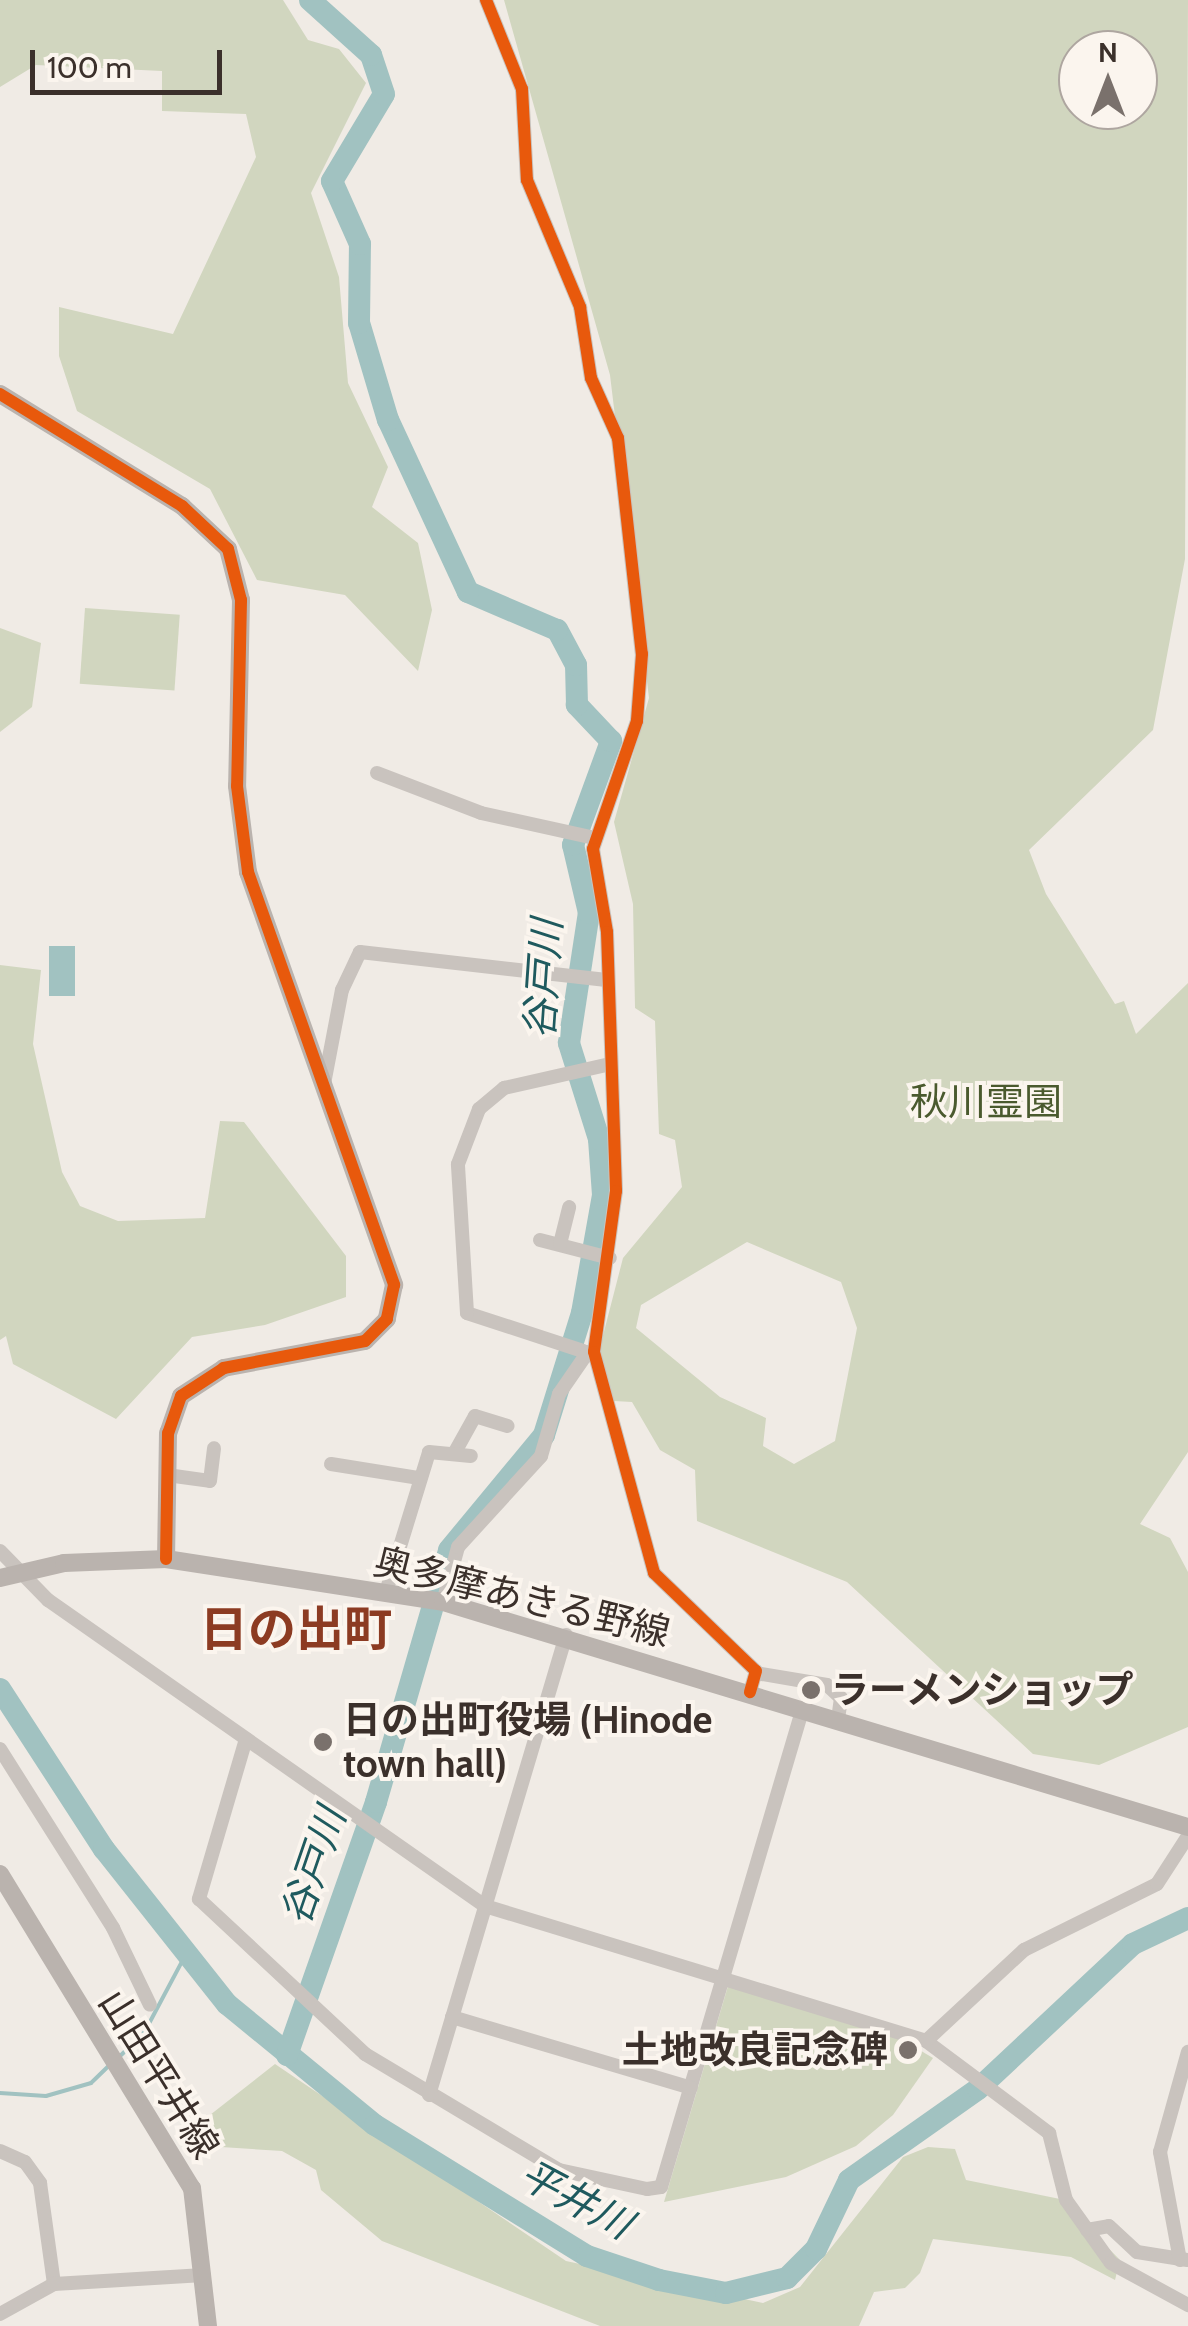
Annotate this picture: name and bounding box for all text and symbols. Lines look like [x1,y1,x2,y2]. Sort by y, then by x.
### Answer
scale bar [35,30,228,92]
north arrow [1058,30,1158,130]
text: N [1098,35,1118,69]
text: 100 m [47,49,132,86]
water label: 谷戸川 [515,917,571,1041]
park label: 秋川霊園 [910,1079,1062,1125]
street label: 奥多摩あきる野線 [369,1538,675,1656]
district label: 日の出町 [200,1601,392,1659]
place label: ラーメンショップ [831,1667,1135,1713]
marker: ラーメンショップ [800,1679,822,1701]
place label: 日の出町役場 (Hinode town hall) [343,1697,712,1786]
marker: 日の出町役場 (Hinode town hall) [312,1731,334,1753]
water label: 谷戸川 [271,1801,355,1931]
street label: 山田平井線 [89,1981,229,2167]
place label: 土地改良記念碑 [622,2027,888,2073]
marker: 土地改良記念碑 [897,2039,919,2061]
water label: 平井川 [512,2150,640,2248]

